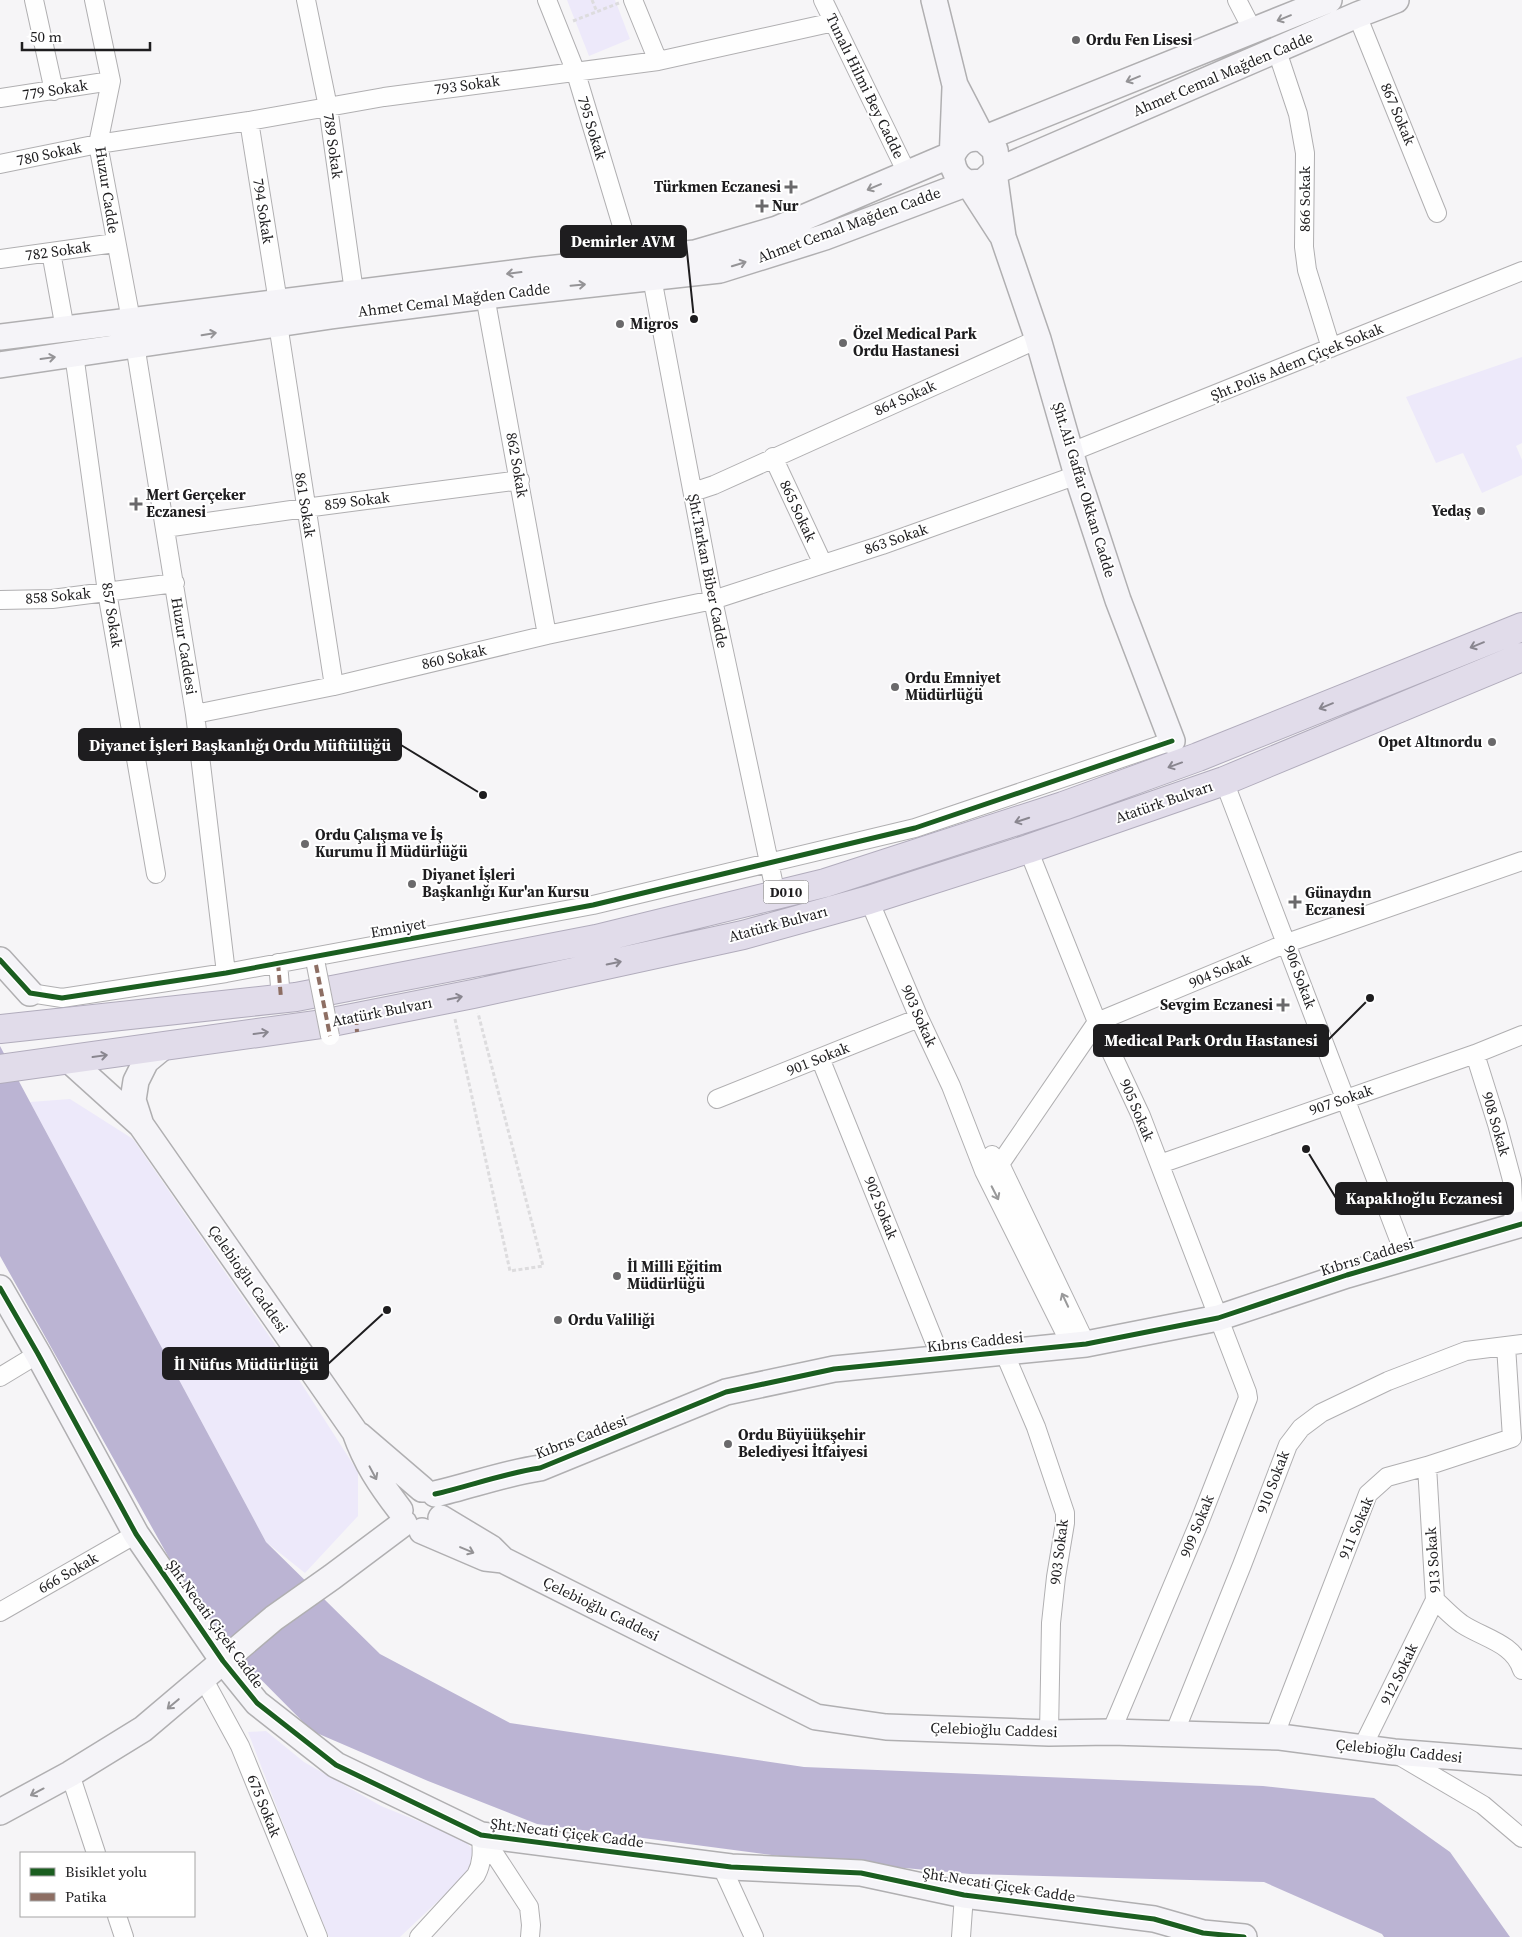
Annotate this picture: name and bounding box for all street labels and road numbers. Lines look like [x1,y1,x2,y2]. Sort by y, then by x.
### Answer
street label: Tunalı Hilmi Bey Cadde [821,10,910,162]
street label: Ahmet Cemal Mağden Cadde [1130,26,1316,121]
street label: 793 Sokak [433,69,502,99]
street label: 779 Sokak [21,74,90,105]
street label: 867 Sokak [1376,79,1421,149]
street label: 795 Sokak [573,93,612,163]
street label: 789 Sokak [319,112,349,181]
street label: 780 Sokak [15,136,84,171]
street label: Huzur Cadde [90,145,125,235]
street label: 866 Sokak [1294,165,1315,232]
street label: 794 Sokak [248,177,279,246]
street label: Ahmet Cemal Mağden Cadde [754,181,944,268]
street label: 782 Sokak [24,235,93,265]
street label: Ahmet Cemal Mağden Cadde [357,277,552,322]
street label: Şht.Polis Adem Çiçek Sokak [1207,317,1387,406]
street label: 864 Sokak [870,374,940,421]
street label: Şht.Ali Gaffar Okkan Cadde [1048,400,1121,580]
street label: 862 Sokak [501,431,534,500]
street label: 861 Sokak [290,471,321,540]
street label: 865 Sokak [775,477,822,546]
street label: 859 Sokak [323,486,392,515]
street label: Şht.Tarkan Biber Cadde [683,492,734,650]
street label: 863 Sokak [861,518,931,559]
street label: 857 Sokak [97,581,128,650]
street label: 858 Sokak [24,582,92,609]
street label: Huzur Caddesi [166,596,203,696]
street label: 860 Sokak [419,639,489,674]
street label: Atatürk Bulvarı [1112,775,1215,828]
road number: D010 [764,880,808,904]
street label: Atatürk Bulvarı [726,900,830,947]
street label: Emniyet [369,912,427,943]
street label: 906 Sokak [1279,942,1322,1012]
street label: 904 Sokak [1185,948,1255,993]
street label: 903 Sokak [896,981,943,1051]
street label: Atatürk Bulvarı [330,992,434,1032]
street label: 901 Sokak [783,1036,853,1081]
street label: 905 Sokak [1115,1075,1160,1145]
street label: 907 Sokak [1306,1079,1376,1120]
street label: 908 Sokak [1477,1089,1516,1159]
street label: 902 Sokak [859,1173,904,1243]
street label: Çelebioğlu Caddesi [203,1221,293,1337]
street label: Kıbrıs Caddesi [1318,1232,1416,1281]
street label: Kıbrıs Caddesi [926,1326,1024,1357]
street label: Kıbrıs Caddesi [532,1409,630,1464]
street label: 910 Sokak [1251,1447,1294,1516]
street label: 909 Sokak [1174,1491,1219,1560]
street label: 911 Sokak [1333,1493,1378,1562]
street label: 903 Sokak [1044,1517,1073,1586]
street label: 913 Sokak [1420,1526,1445,1594]
street label: 666 Sokak [34,1547,102,1598]
street label: Şht.Necati Çiçek Cadde [162,1555,269,1693]
street label: Çelebioğlu Caddesi [539,1571,663,1646]
street label: 912 Sokak [1375,1639,1423,1708]
street label: Çelebioğlu Caddesi [930,1717,1058,1742]
street label: Çelebioğlu Caddesi [1335,1733,1463,1768]
street label: 675 Sokak [242,1771,287,1841]
street label: Şht.Necati Çiçek Cadde [489,1813,645,1852]
street label: Şht.Necati Çiçek Cadde [921,1862,1077,1907]

